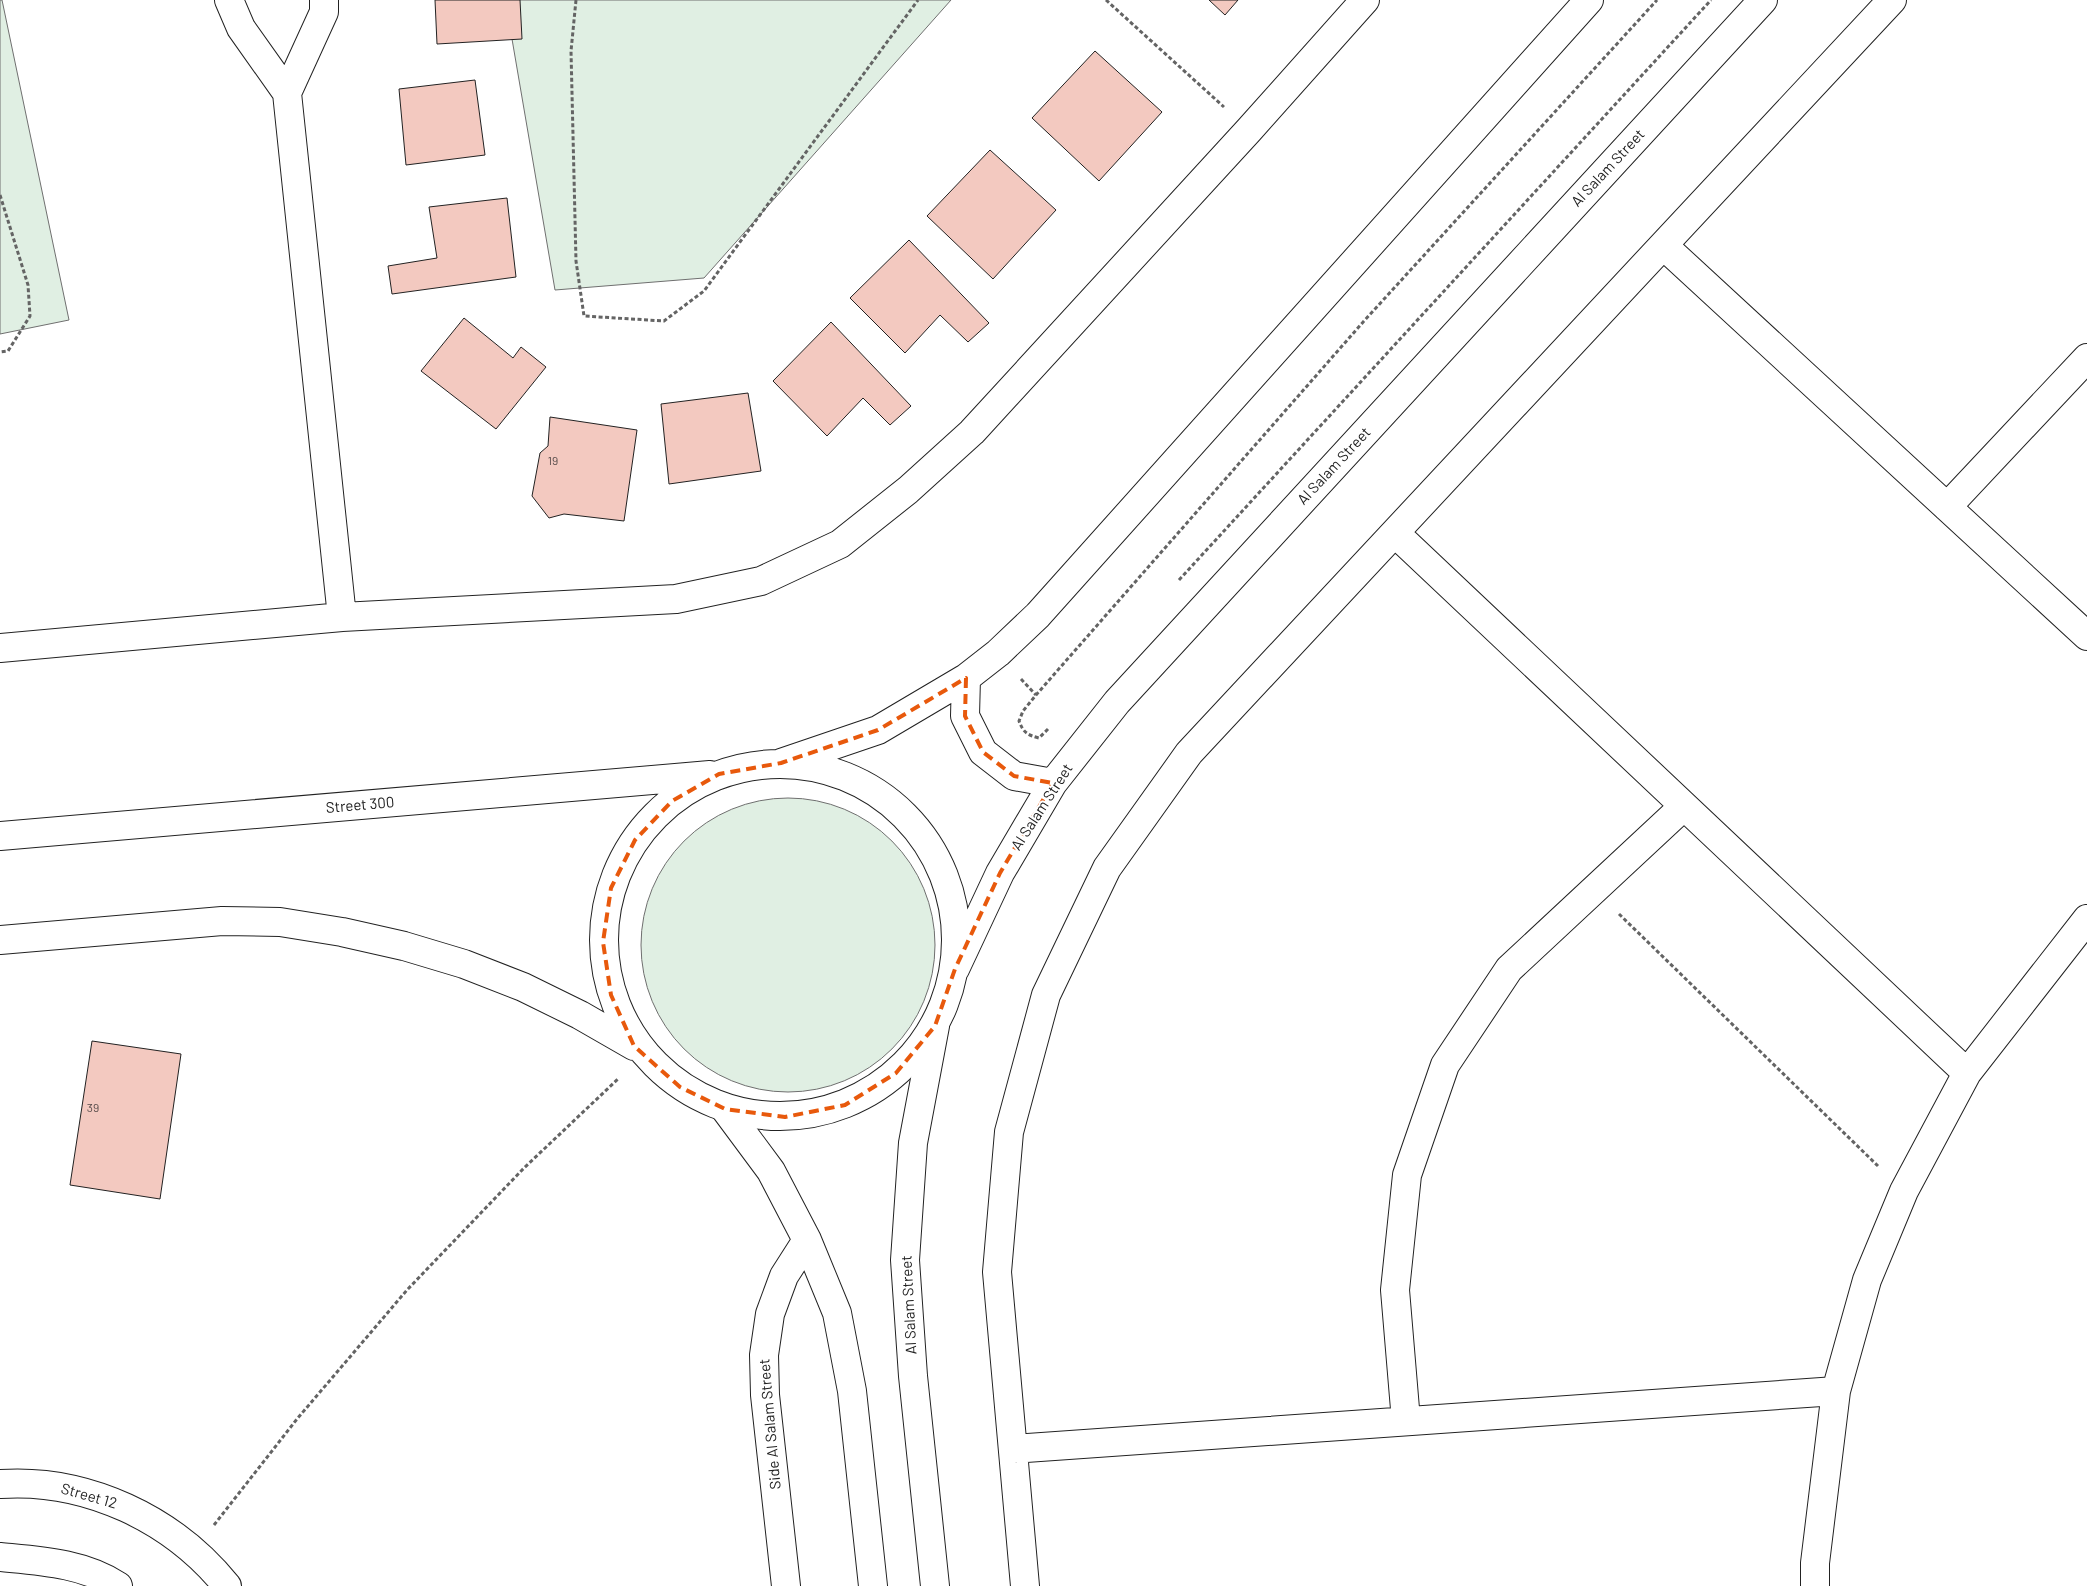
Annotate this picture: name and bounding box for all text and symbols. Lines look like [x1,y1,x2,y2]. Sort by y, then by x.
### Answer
street label: Al Salam Street [1567,125,1648,210]
street label: Al Salam Street [1293,423,1374,508]
house number: 19 [548,453,558,467]
street label: Al Salam Street [1007,760,1076,853]
street label: Street 300 [325,792,395,816]
house number: 39 [87,1100,99,1114]
street label: Al Salam Street [896,1255,920,1355]
street label: Side Al Salam Street [754,1358,784,1490]
street label: Street 12 [59,1478,119,1512]

